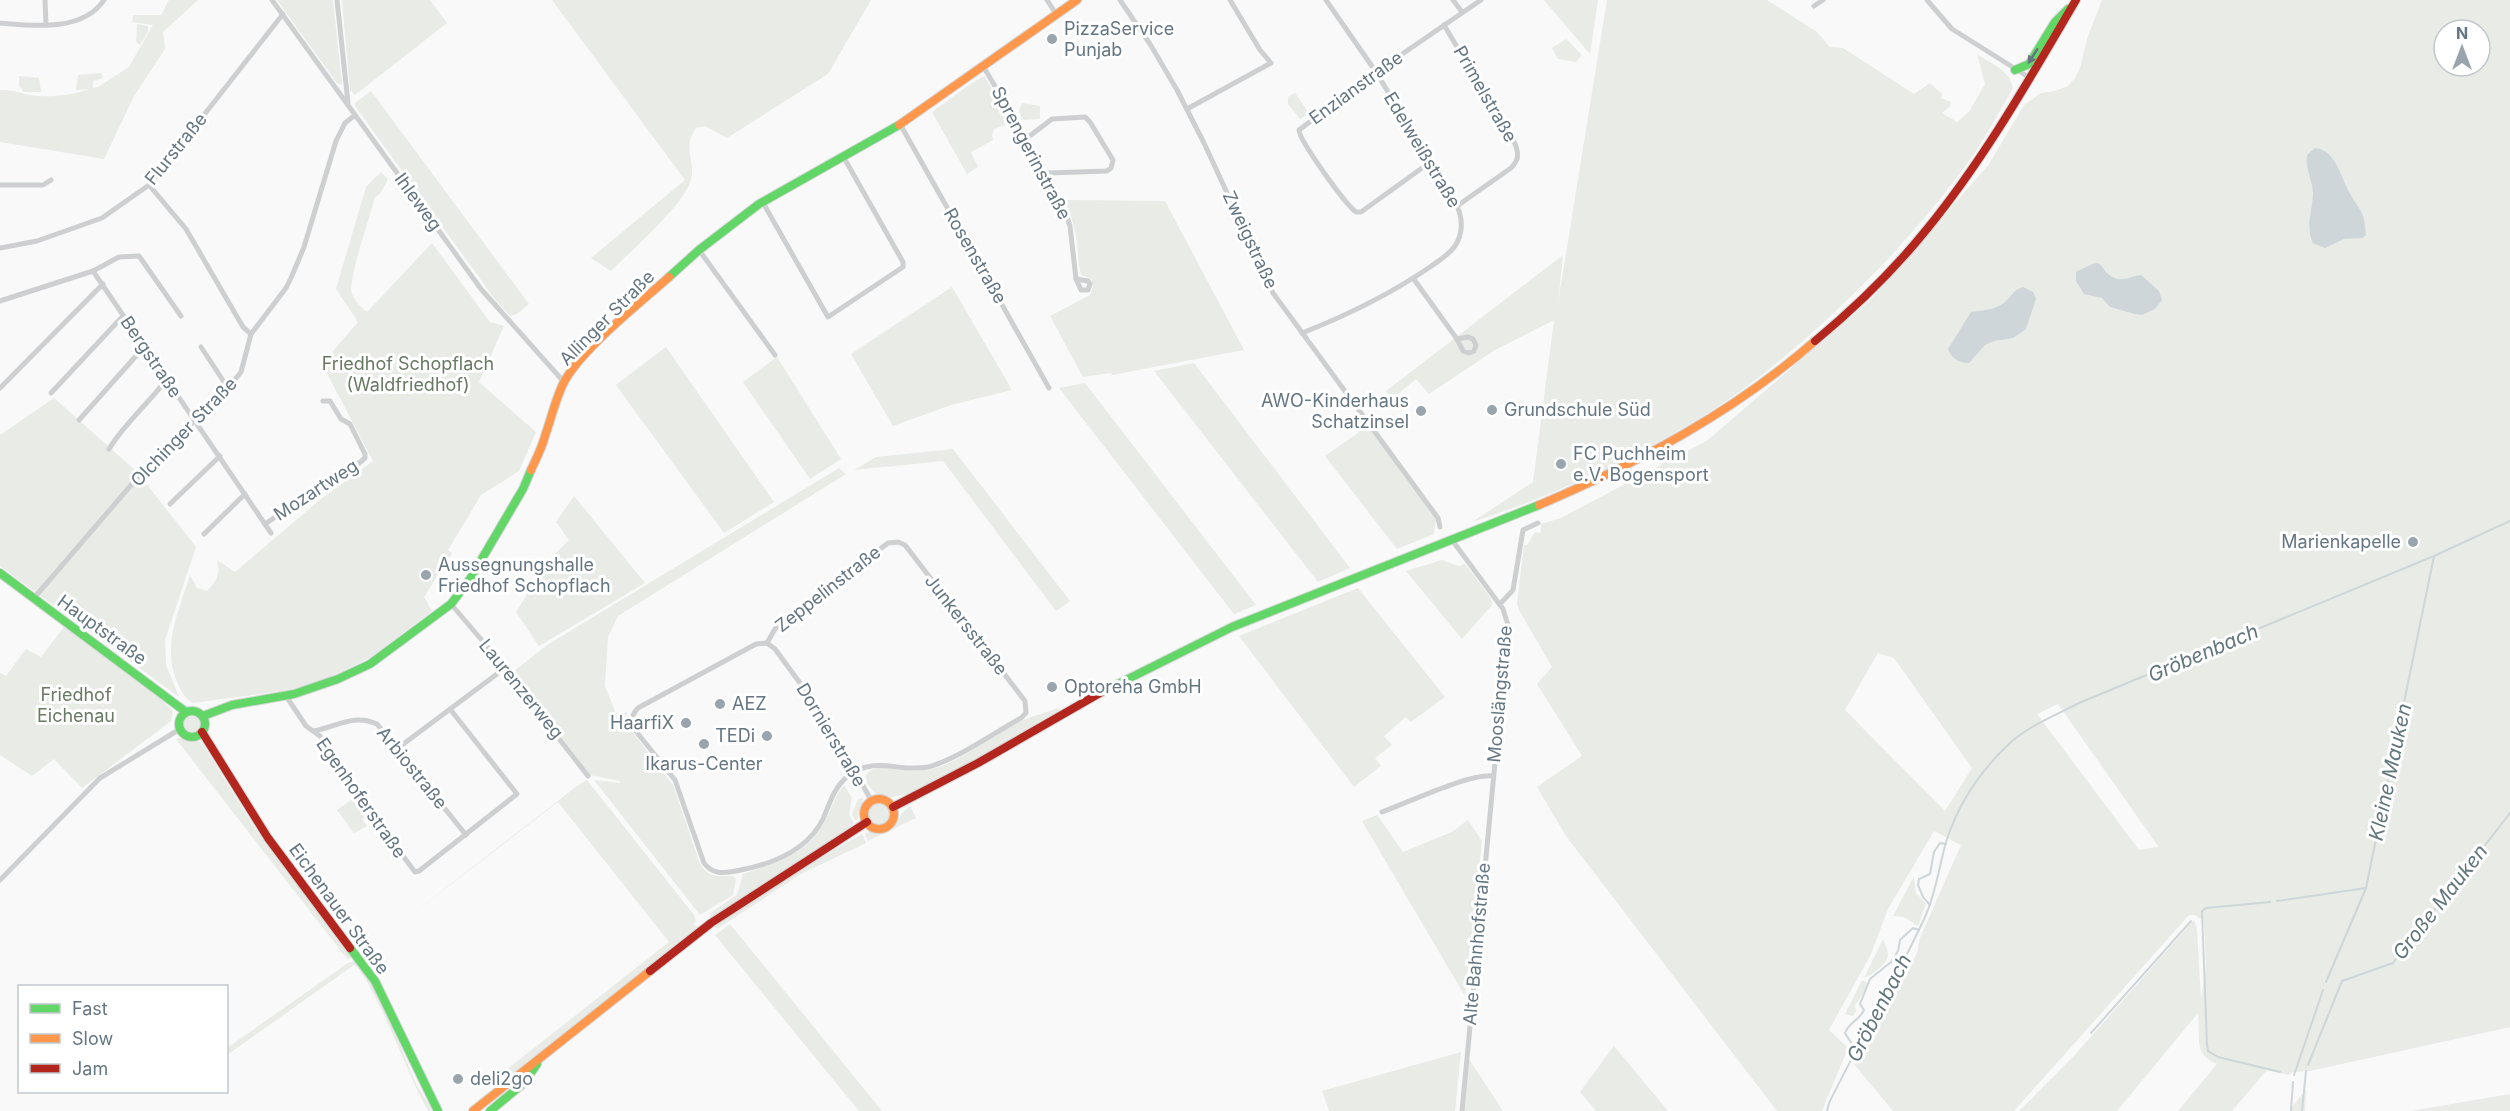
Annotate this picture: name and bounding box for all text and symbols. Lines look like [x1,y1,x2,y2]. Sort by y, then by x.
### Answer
place label: PizzaService Punjab [1064,18,1174,60]
north arrow [2432,18,2492,78]
text: N [2456,23,2468,43]
marker: PizzaService Punjab [1045,32,1059,46]
street label: Primelstraße [1449,42,1521,146]
street label: Enzianstraße [1305,47,1407,129]
one-way arrow [2028,48,2039,64]
street label: Sprengerinstraße [988,83,1075,223]
street label: Edelweißstraße [1380,88,1465,211]
street label: Flurstraße [140,109,211,189]
street label: Ihleweg [391,169,446,235]
street label: Zweigstraße [1219,188,1282,292]
street label: Rosenstraße [940,204,1011,307]
street label: Allinger Straße [555,266,658,369]
street label: Bergstraße [117,312,186,401]
park label: Friedhof Schopflach (Waldfriedhof) [322,353,494,395]
street label: Olchinger Straße [126,373,241,490]
place label: AWO-Kinderhaus Schatzinsel [1261,390,1409,432]
place label: Grundschule Süd [1504,399,1651,420]
marker: Grundschule Süd [1485,403,1499,417]
marker: AWO-Kinderhaus Schatzinsel [1414,404,1428,418]
place label: FC Puchheim e.V. Bogensport [1573,443,1709,485]
street label: Mozartweg [270,455,362,525]
marker: FC Puchheim e.V. Bogensport [1554,457,1568,471]
place label: Marienkapelle [2281,531,2401,552]
marker: Marienkapelle [2406,535,2420,549]
street label: Zeppelinstraße [771,541,884,636]
place label: Aussegnungshalle Friedhof Schopflach [438,554,611,596]
marker: Aussegnungshalle Friedhof Schopflach [419,568,433,582]
street label: Junkersstraße [921,570,1012,679]
street label: Hauptstraße [54,590,151,669]
water label: Gröbenbach [2144,619,2262,687]
street label: Mooslängstraße [1483,625,1516,763]
street label: Laurenzerweg [475,635,568,743]
place label: Optoreha GmbH [1064,676,1202,697]
street label: Dornierstraße [792,679,871,790]
marker: Optoreha GmbH [1045,680,1059,694]
park label: Friedhof Eichenau [37,684,115,726]
place label: AEZ [732,693,767,714]
marker: AEZ [713,697,727,711]
water label: Kleine Mauken [2364,701,2416,843]
place label: HaarfiX [610,712,674,733]
marker: HaarfiX [679,716,693,730]
street label: Arbiostraße [373,722,452,813]
place label: TEDi [715,725,755,746]
marker: TEDi [760,729,774,743]
street label: Egenhoferstraße [312,734,411,862]
marker: Ikarus-Center [697,737,711,751]
place label: Ikarus-Center [645,753,763,774]
street label: Eichenauer Straße [285,839,394,978]
water label: Große Mauken [2388,840,2492,964]
street label: Alte Bahnhofstraße [1459,862,1494,1026]
water label: Gröbenbach [1842,950,1916,1066]
legend [18,985,228,1093]
text: Fast [72,998,108,1019]
text: Slow [72,1028,113,1049]
text: Jam [72,1058,108,1079]
place label: deli2go [470,1068,533,1089]
marker: deli2go [451,1072,465,1086]

